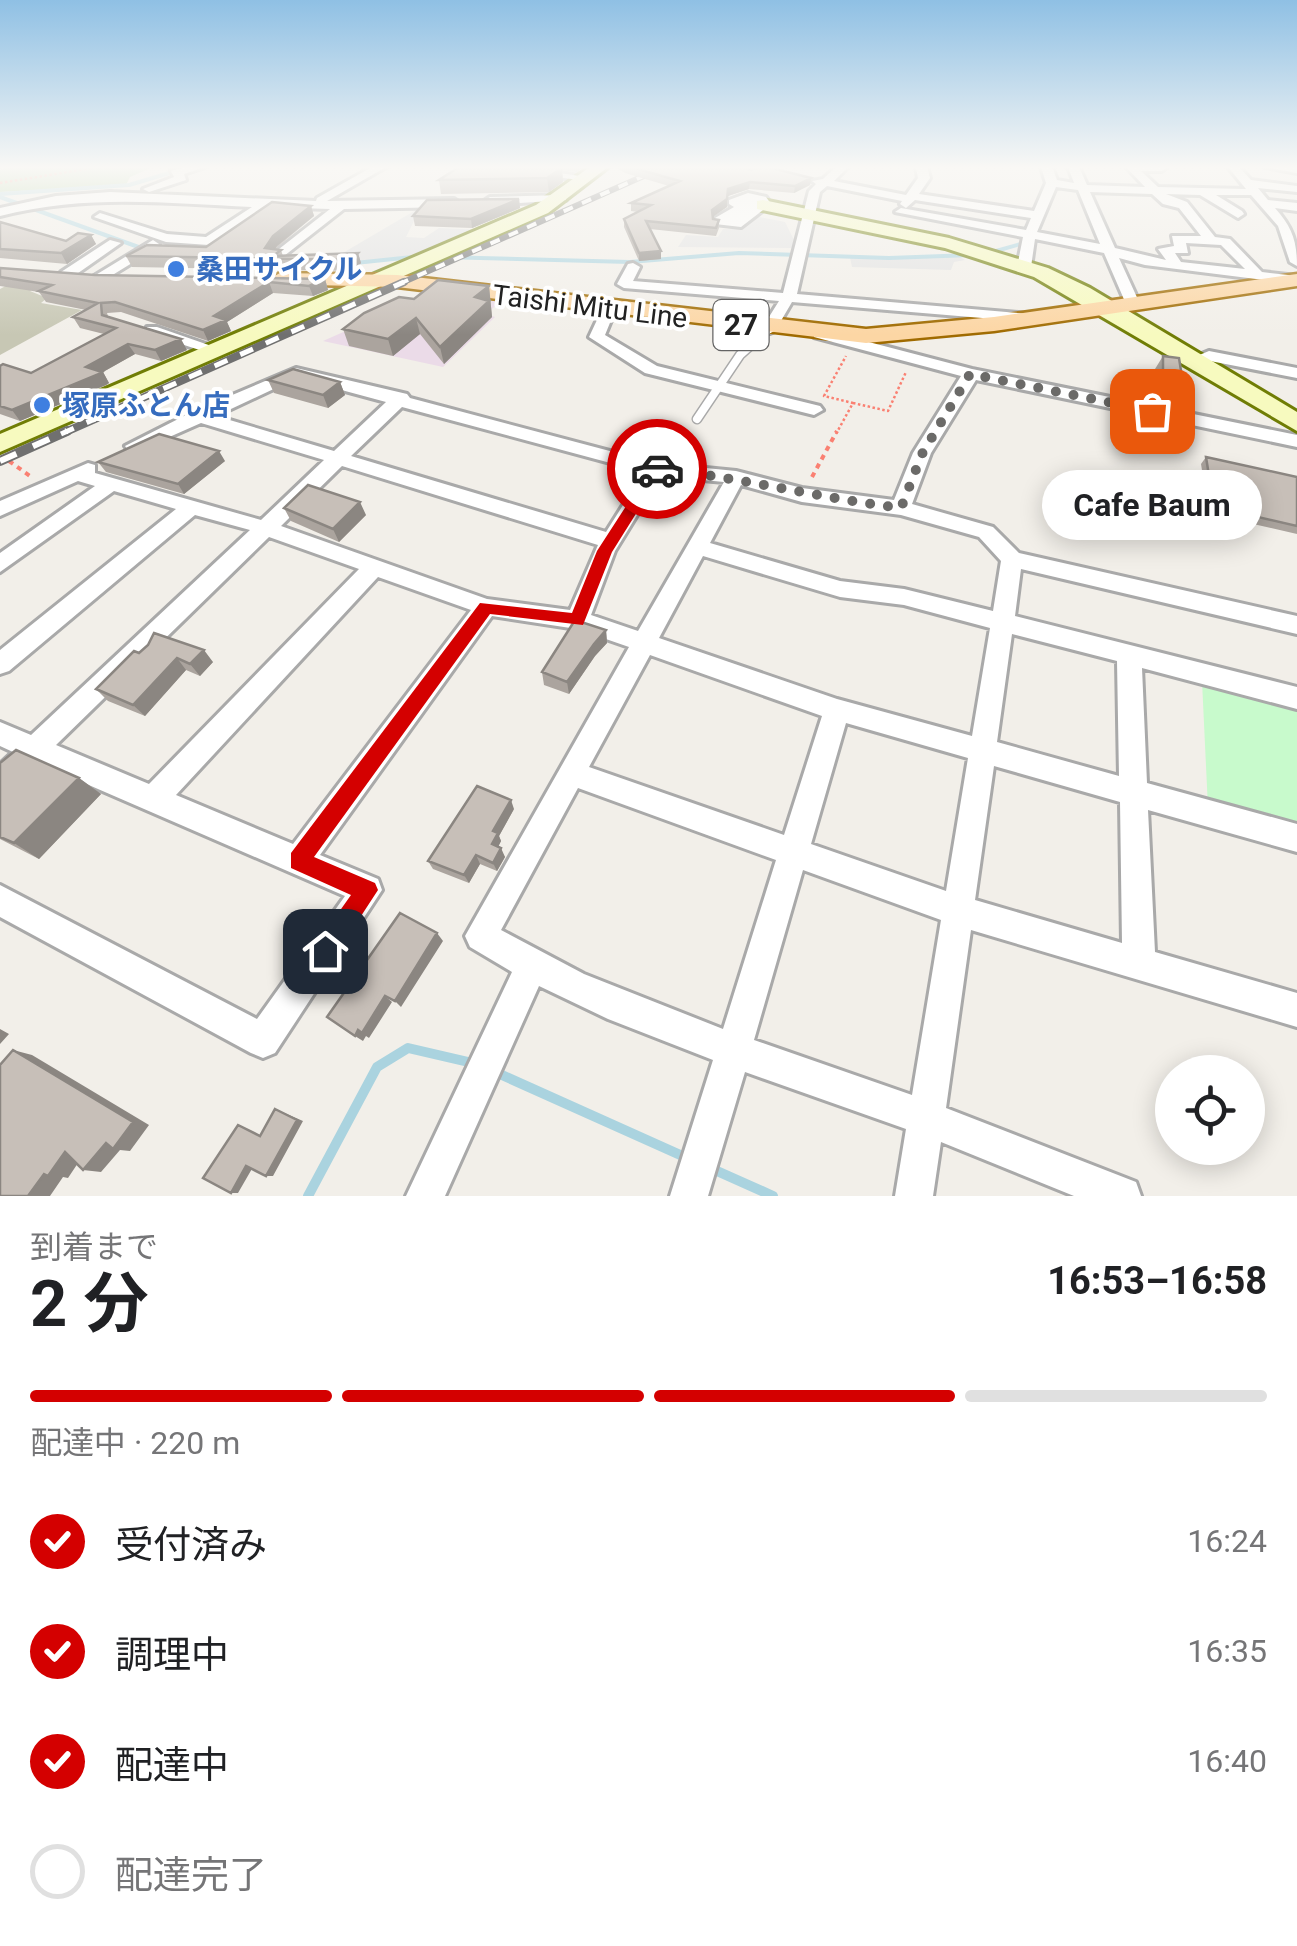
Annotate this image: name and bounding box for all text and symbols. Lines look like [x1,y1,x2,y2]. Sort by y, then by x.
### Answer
place label: 桑田サイクル [196,253,363,286]
marker: 桑田サイクル [165,258,187,280]
street label: Taishi Mitu Line [491,278,689,335]
road number: 27 [714,300,768,350]
pin [1110,369,1195,454]
icon: bag [1125,384,1180,439]
place label: 塚原ふとん店 [62,389,230,422]
marker: 塚原ふとん店 [31,394,53,416]
courier [607,419,707,519]
icon: car [630,442,685,497]
callout: Cafe Baum [1042,471,1262,541]
text: Cafe Baum [1073,486,1231,524]
pin [283,909,368,994]
icon: home [298,924,353,979]
map controls [1155,1055,1265,1165]
button: locate [1155,1055,1265,1165]
text: 到着まで [30,1228,158,1266]
text: 16:53–16:58 [1047,1259,1267,1303]
text: 2 分 [30,1266,148,1342]
text: 配達中 · 220 m [30,1424,240,1462]
icon: check [30,1514,85,1569]
text: 16:24 [1187,1522,1267,1560]
text: 受付済み [115,1523,267,1567]
icon: check [30,1624,85,1679]
text: 16:35 [1187,1632,1267,1670]
text: 調理中 [115,1633,229,1677]
icon: check [30,1734,85,1789]
text: 16:40 [1187,1742,1267,1780]
text: 配達中 [115,1743,229,1787]
text: 配達完了 [115,1853,267,1897]

